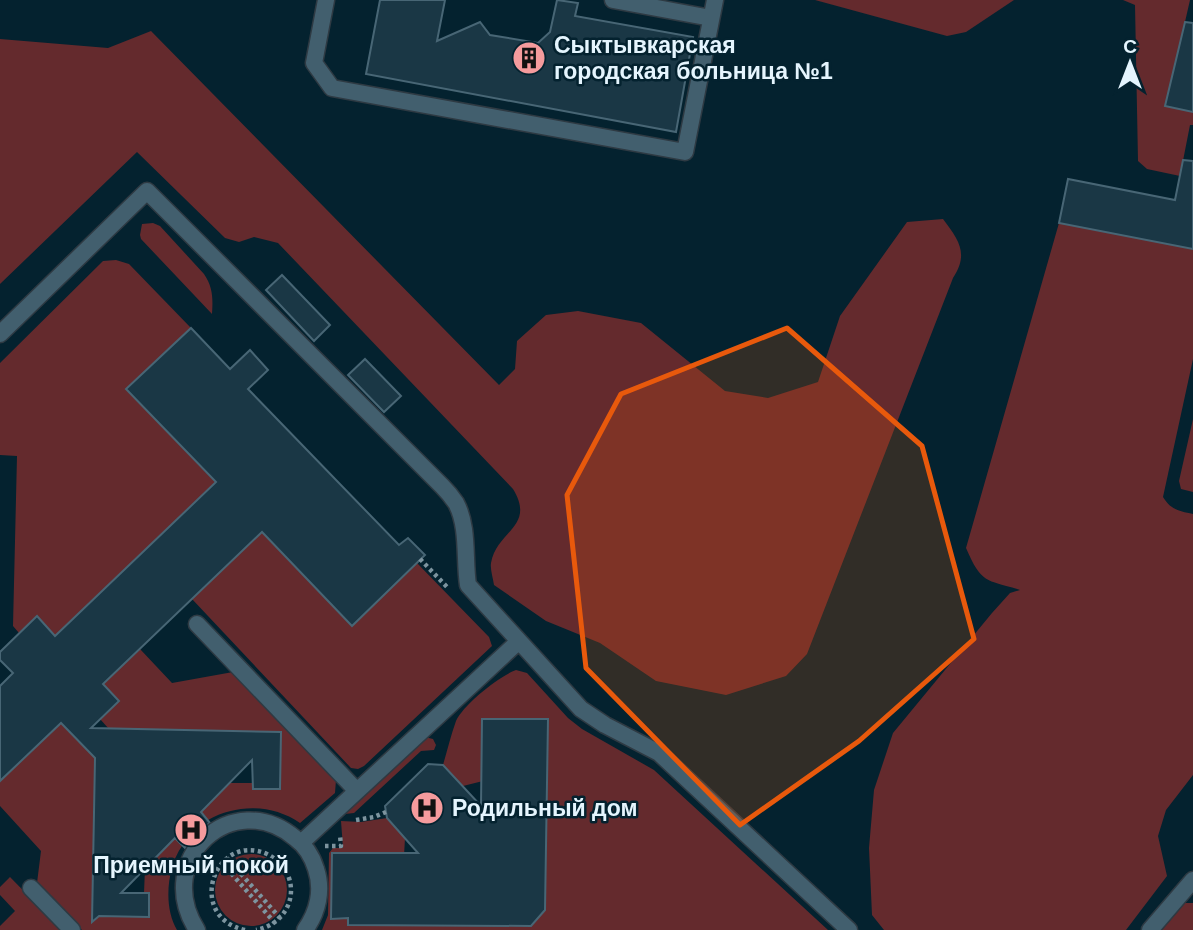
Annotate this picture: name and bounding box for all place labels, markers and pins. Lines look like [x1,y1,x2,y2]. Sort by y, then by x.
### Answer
place label: Сыктывкарская городская больница №1 [554,32,833,84]
building icon: Сыктывкарская городская больница №1 [510,39,548,77]
hospital icon: Родильный дом [408,789,446,827]
place label: Родильный дом [452,795,637,821]
hospital icon: Приемный покой [172,811,210,849]
place label: Приемный покой [93,852,289,878]

